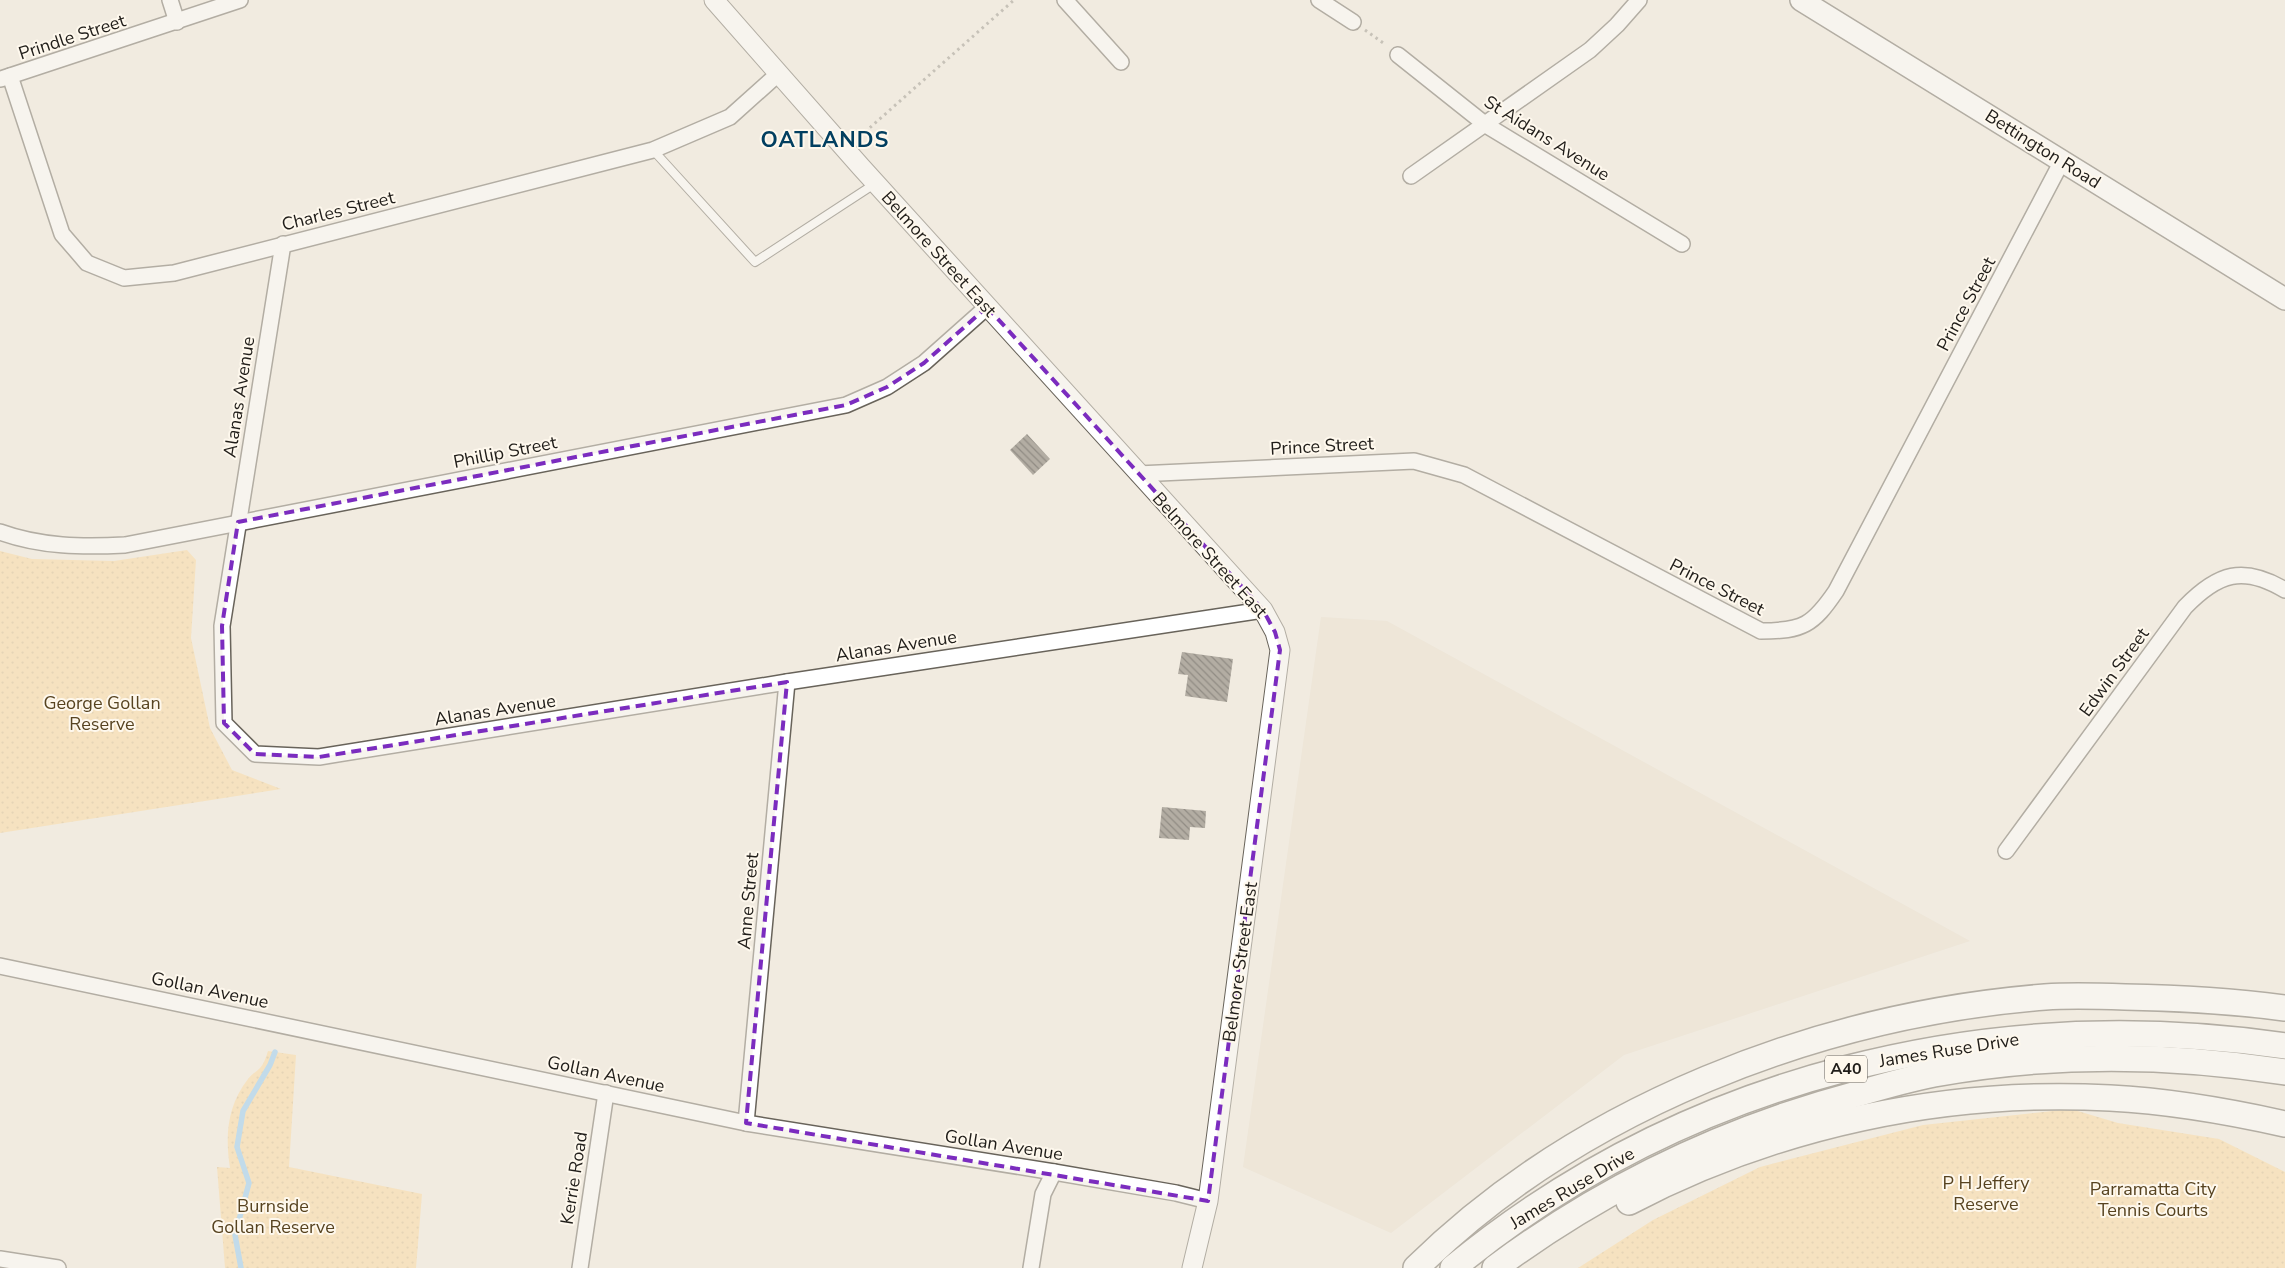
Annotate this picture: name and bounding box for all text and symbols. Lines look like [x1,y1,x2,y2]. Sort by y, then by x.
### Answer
street label: Prindle Street [15,8,129,66]
street label: St Aidans Avenue [1480,90,1614,186]
street label: Bettington Road [1981,104,2105,194]
district label: OATLANDS [761,125,889,155]
street label: Charles Street [279,185,398,237]
street label: Belmore Street East [876,186,1002,323]
street label: Prince Street [1931,252,2001,355]
street label: Alanas Avenue [218,335,260,459]
street label: Phillip Street [451,430,559,474]
street label: Prince Street [1270,431,1375,461]
street label: Belmore Street East [1147,487,1273,624]
street label: Prince Street [1665,553,1769,622]
street label: Edwin Street [2074,622,2155,721]
street label: Alanas Avenue [834,625,958,667]
street label: Alanas Avenue [433,689,557,731]
park label: George Gollan Reserve [43,691,161,736]
street label: Anne Street [732,851,764,950]
street label: Belmore Street East [1217,880,1263,1044]
street label: Gollan Avenue [149,966,271,1014]
street label: James Ruse Drive [1876,1027,2021,1073]
street label: Gollan Avenue [545,1050,667,1098]
road number: A40 [1825,1056,1867,1082]
street label: Gollan Avenue [943,1124,1065,1166]
street label: Kerrie Road [555,1130,593,1226]
street label: James Ruse Drive [1504,1141,1639,1235]
park label: P H Jeffery Reserve [1942,1171,2030,1216]
park label: Parramatta City Tennis Courts [2090,1177,2217,1222]
park label: Burnside Gollan Reserve [211,1194,335,1239]

